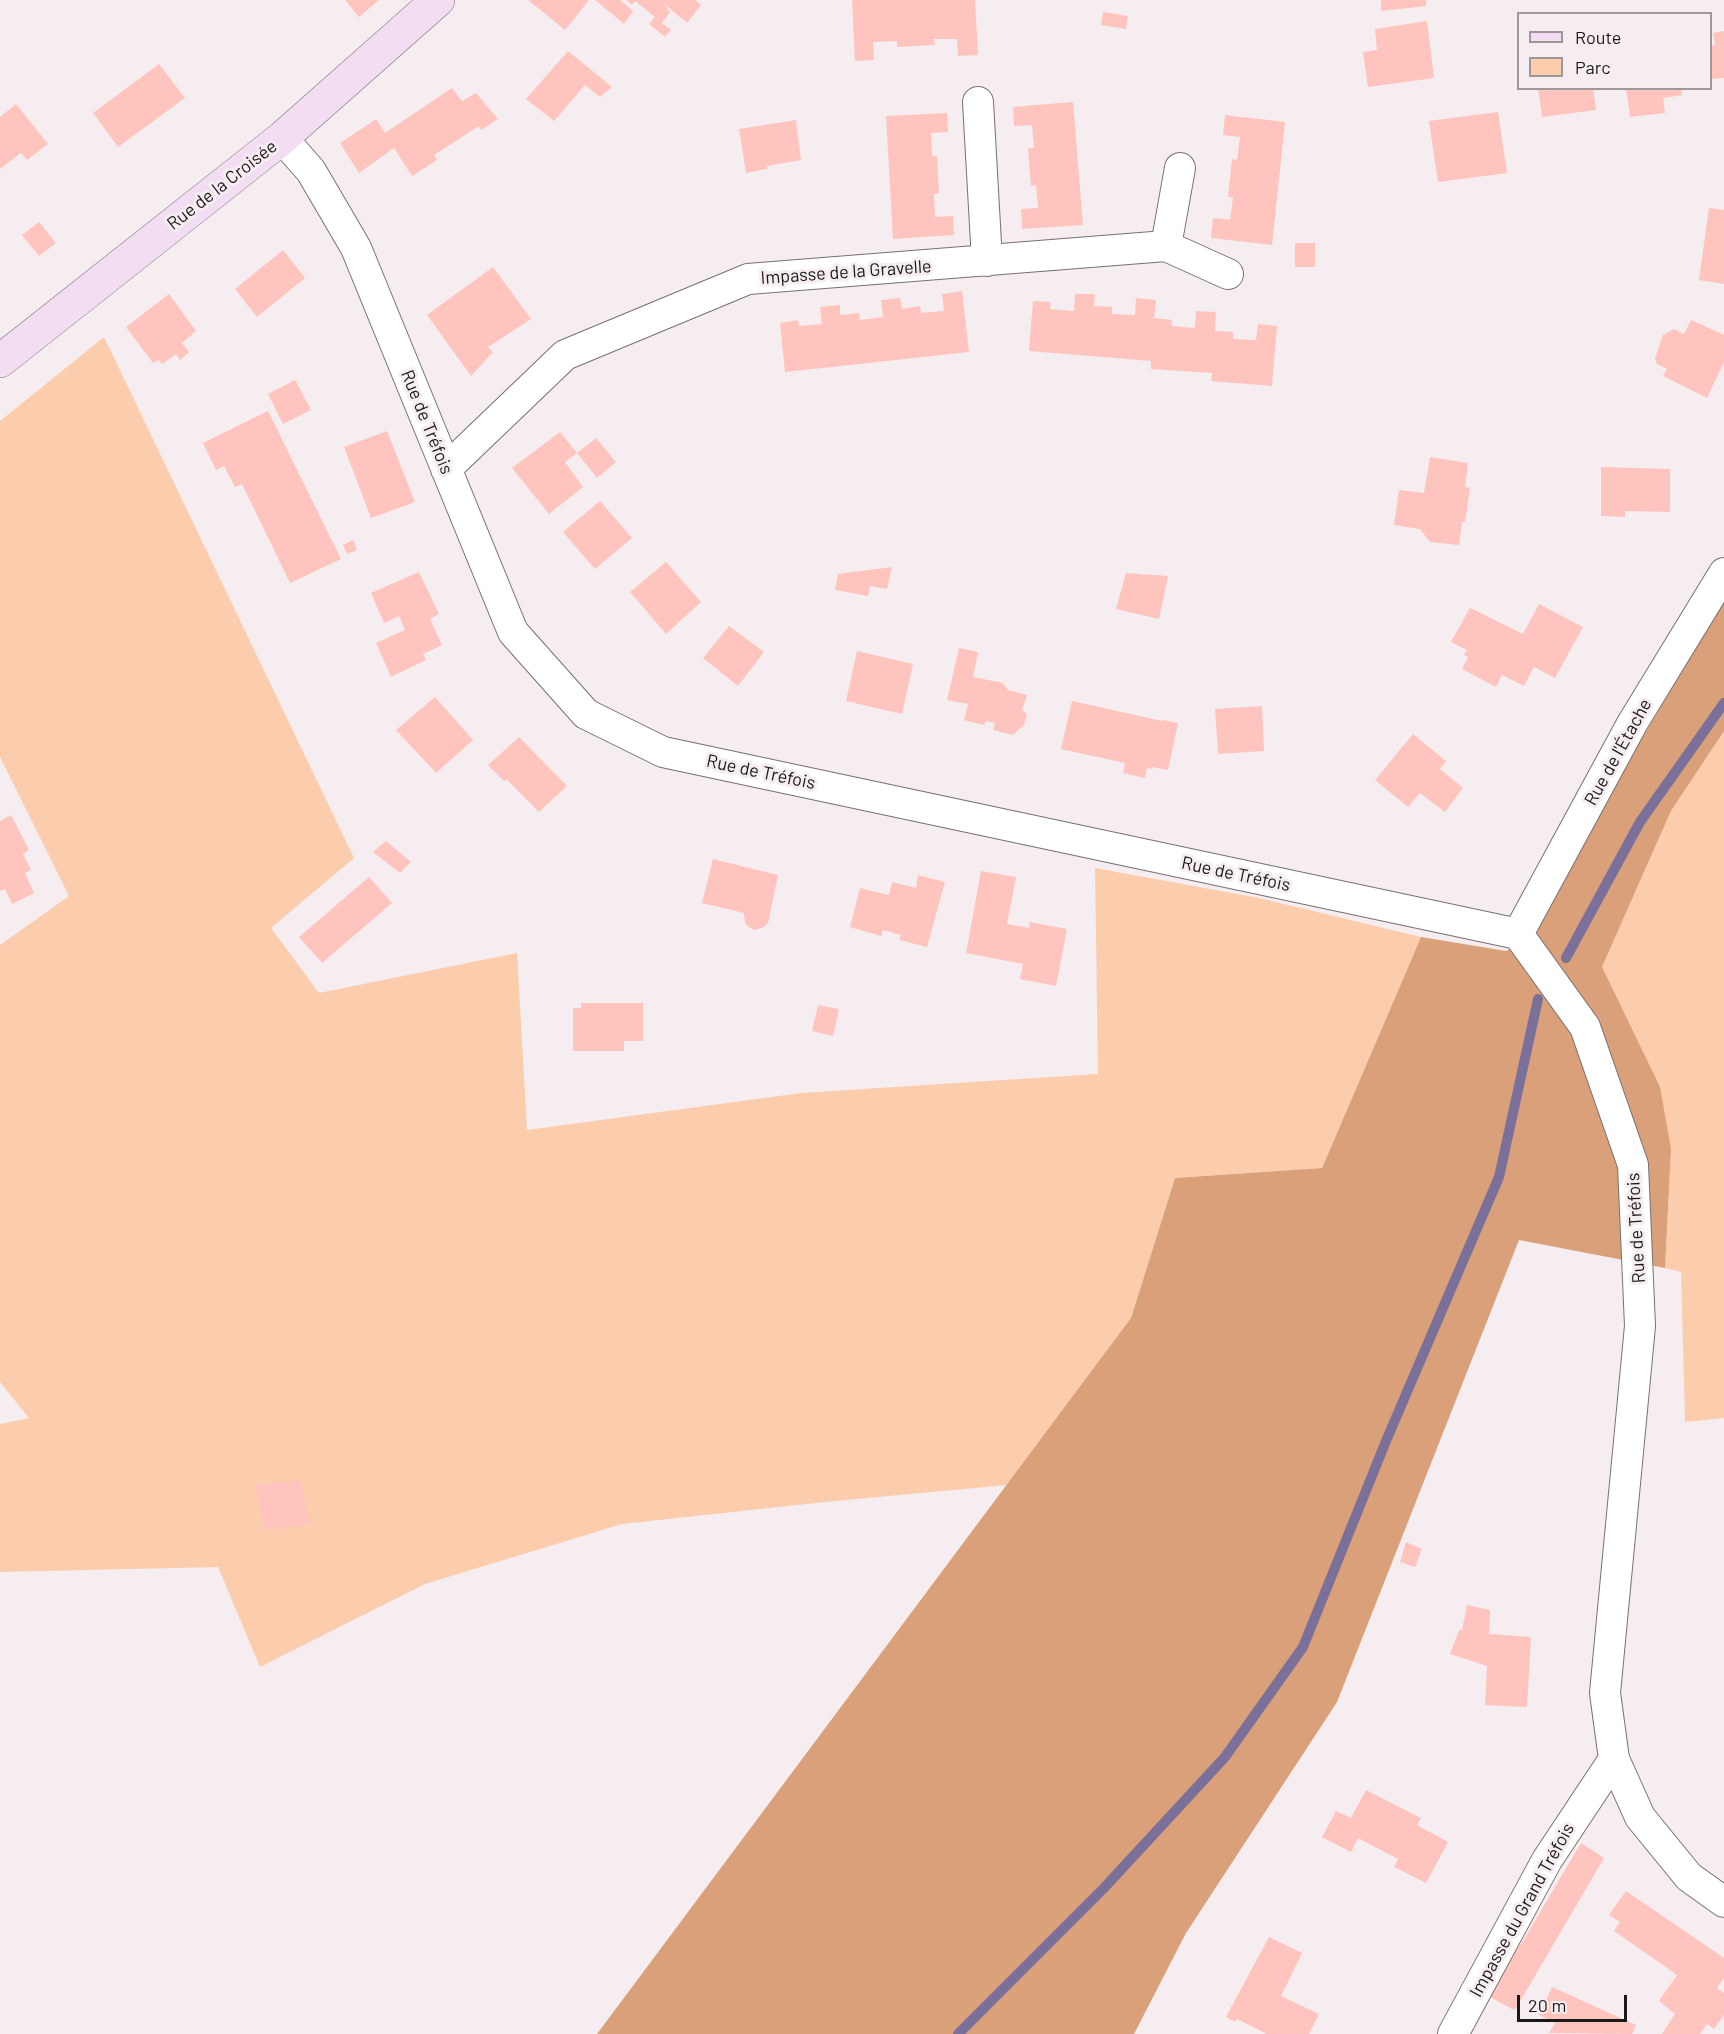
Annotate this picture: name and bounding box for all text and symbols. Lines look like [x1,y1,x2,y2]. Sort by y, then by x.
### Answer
legend [1517,12,1712,90]
text: Route [1575,26,1621,48]
text: Parc [1575,56,1611,78]
street label: Rue de la Croisée [163,135,281,235]
street label: Impasse de la Gravelle [760,255,932,289]
street label: Rue de Tréfois [396,367,458,477]
street label: Rue de l'Étache [1580,695,1656,809]
street label: Rue de Tréfois [705,750,817,794]
street label: Rue de Tréfois [1180,852,1292,896]
street label: Rue de Tréfois [1622,1172,1650,1284]
street label: Impasse du Grand Tréfois [1465,1819,1579,2001]
scale bar [1520,1983,1630,2021]
text: 20 m [1528,1994,1566,2016]

